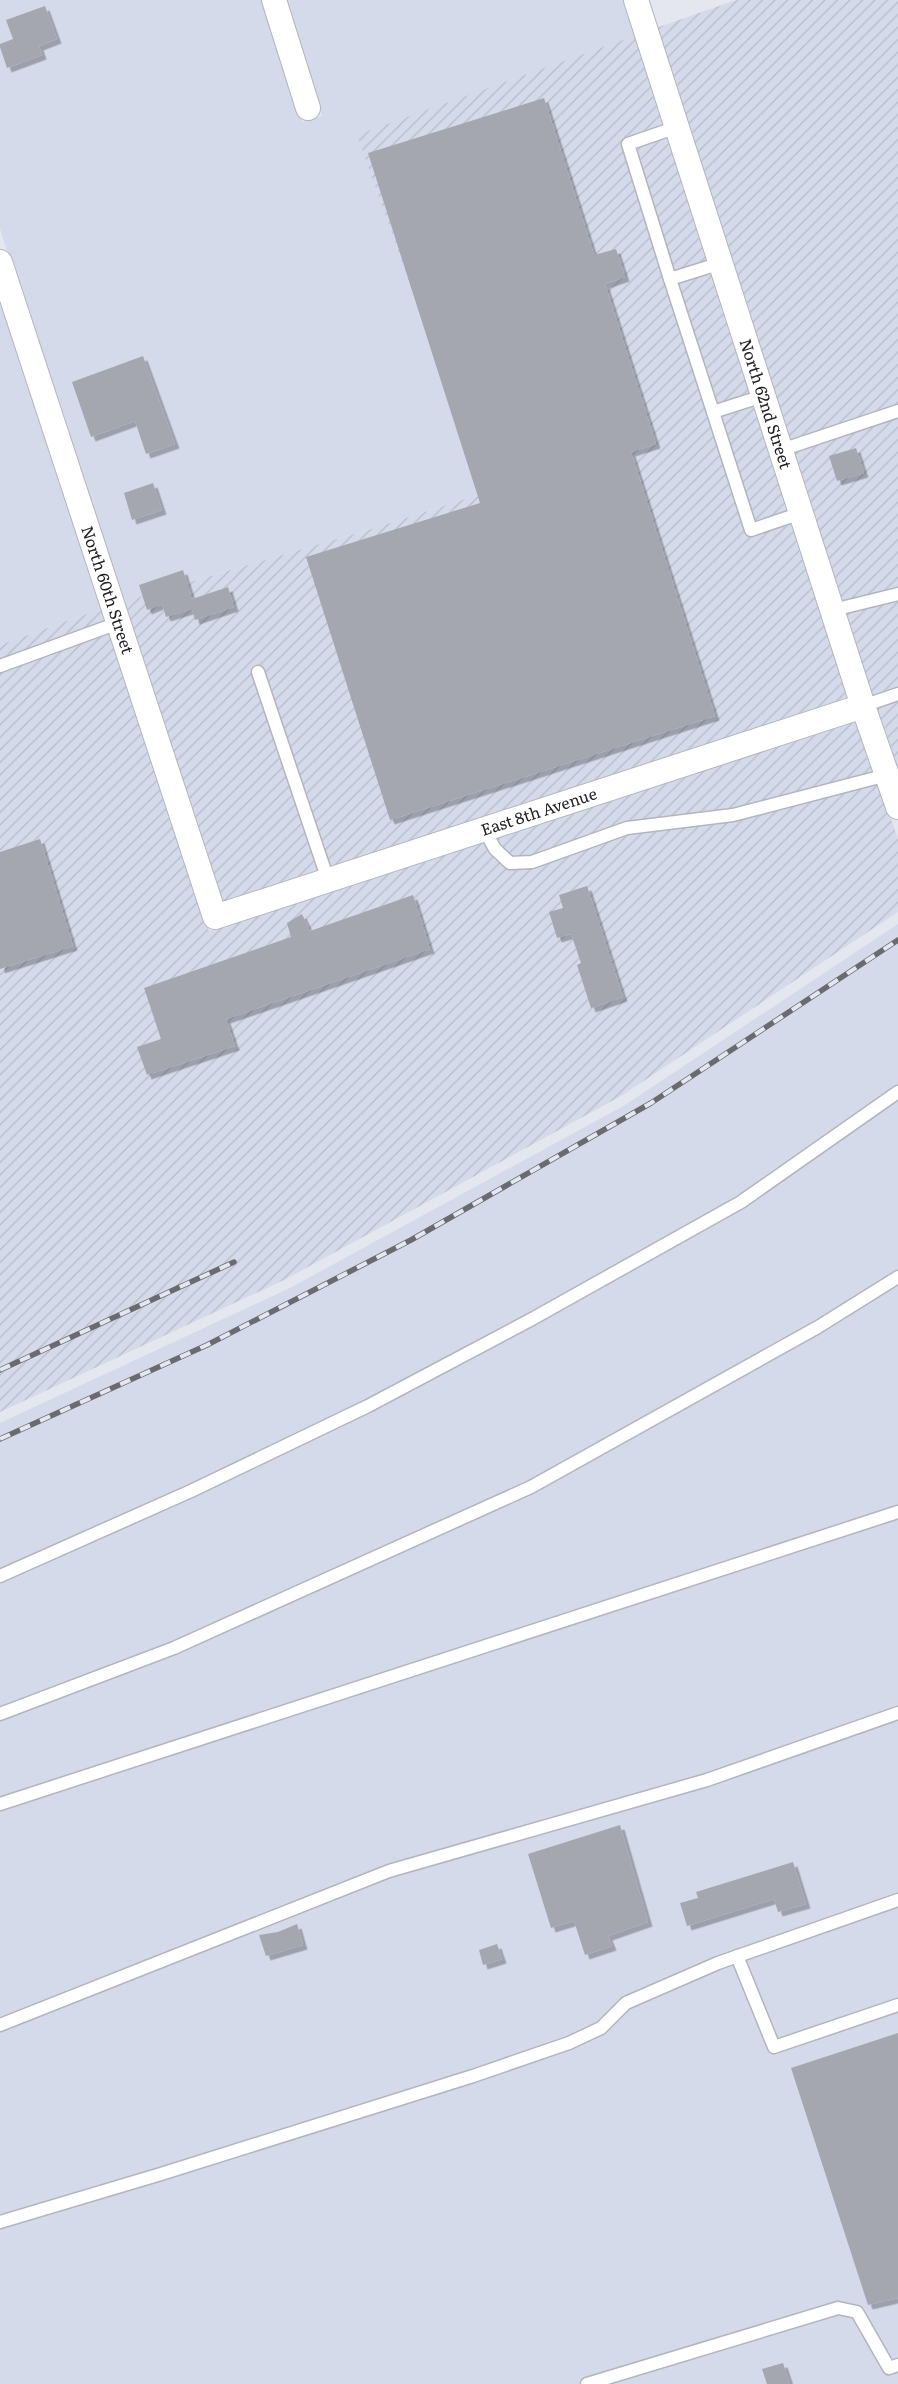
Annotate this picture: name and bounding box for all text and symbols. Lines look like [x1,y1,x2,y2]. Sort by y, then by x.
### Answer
street label: North 62nd Street [735,335,799,472]
street label: North 60th Street [76,522,141,657]
street label: East 8th Avenue [477,780,600,841]

